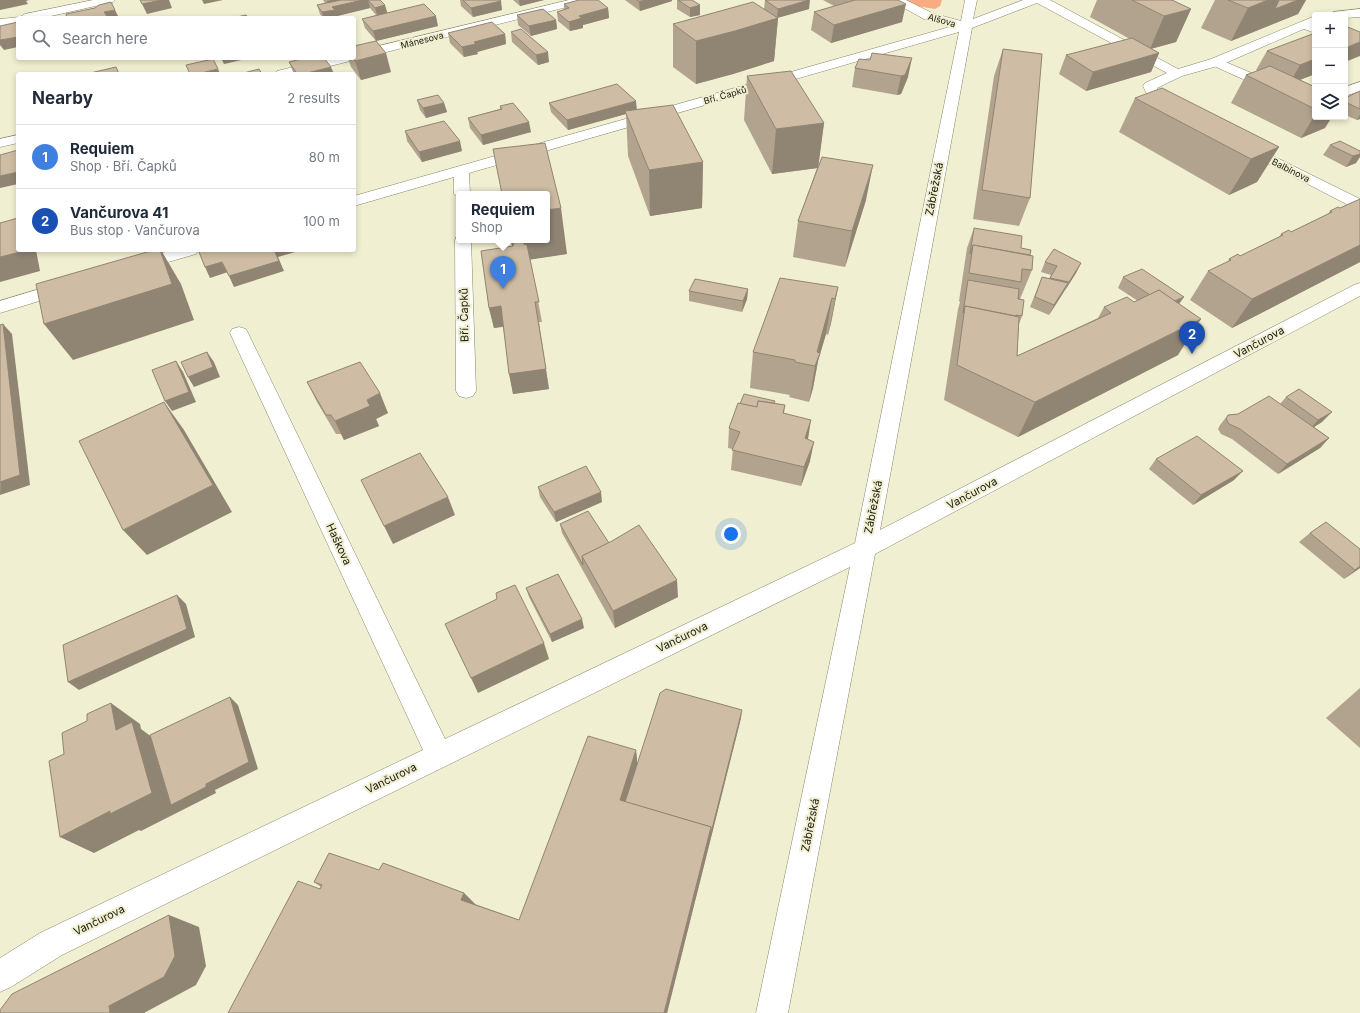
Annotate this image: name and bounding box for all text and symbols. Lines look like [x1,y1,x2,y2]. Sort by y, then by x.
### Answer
street label: Alšova [927,11,957,29]
map controls [1312,12,1348,120]
button: + [1312,12,1348,48]
search box [16,16,356,60]
icon: search [30,27,52,49]
text: Search here [62,29,148,48]
street label: Mánesova [399,29,445,51]
button: − [1312,48,1348,84]
street label: Bří. Čapků [702,84,748,106]
button: layers [1312,84,1348,120]
text: Nearby [32,88,93,108]
text: 2 results [287,90,340,106]
text: Requiem [70,139,134,158]
text: 1 [42,149,48,165]
text: 80 m [309,149,340,165]
street label: Balbínova [1270,156,1312,184]
text: Shop · Bří. Čapků [70,158,177,174]
street label: Zábřežská [922,161,946,217]
popup [456,191,550,243]
text: Requiem [471,200,535,219]
text: Vančurova 41 [70,203,168,222]
text: 2 [41,213,49,229]
text: 100 m [303,213,340,229]
text: Shop [471,219,503,235]
text: Bus stop · Vančurova [70,222,200,238]
pin: 1 [490,256,516,289]
street label: Bří. Čapků [457,288,471,342]
pin: 2 [1179,321,1205,354]
street label: Vančurova [1231,323,1287,361]
street label: Vančurova [944,474,1000,512]
street label: Zábřežská [861,479,885,535]
street label: Haškova [323,521,355,567]
your location [721,524,741,544]
street label: Vančurova [654,619,710,655]
street label: Vančurova [363,760,419,796]
street label: Zábřežská [798,797,822,853]
street label: Vančurova [71,902,127,938]

